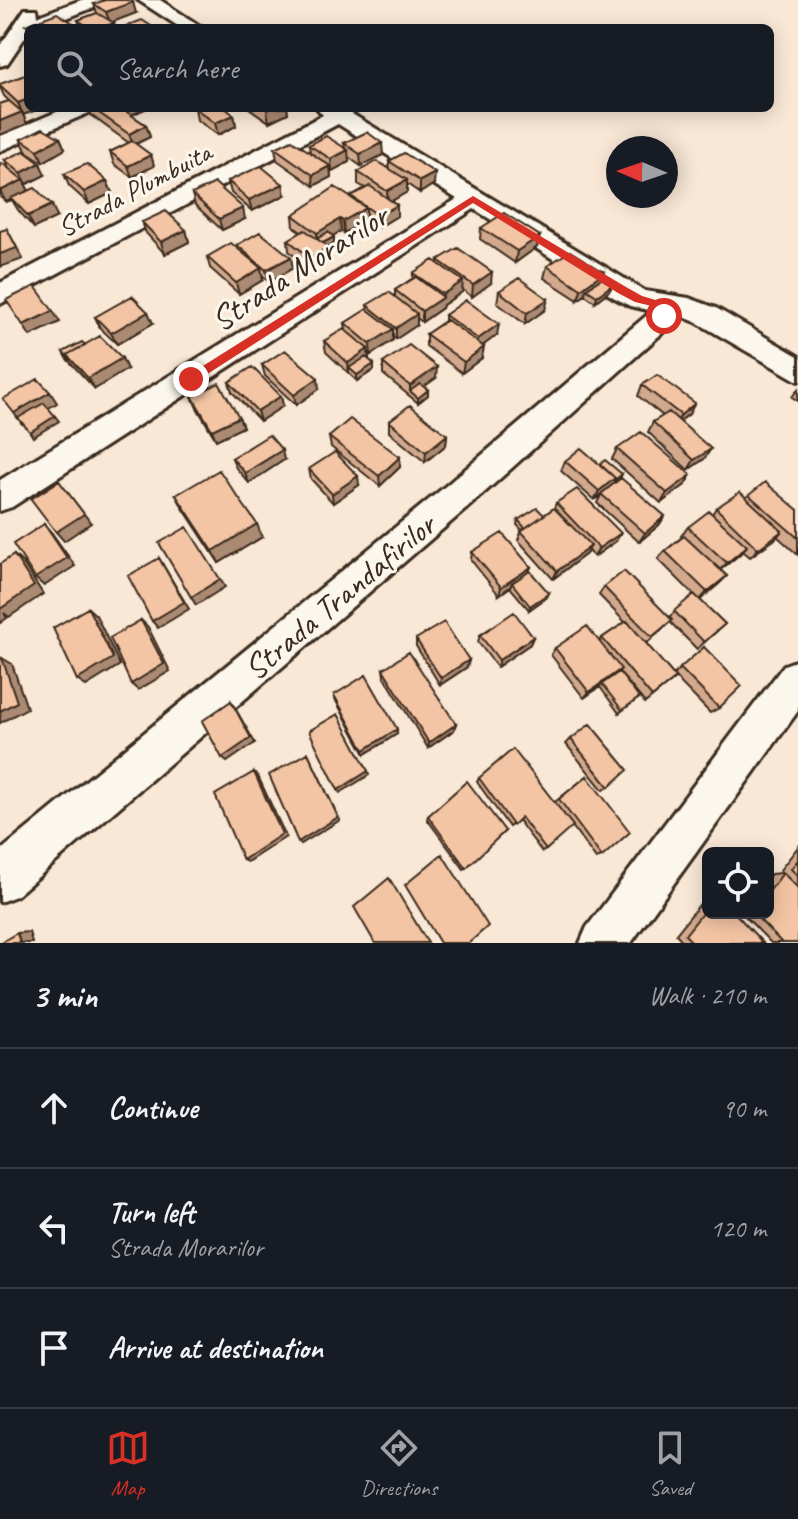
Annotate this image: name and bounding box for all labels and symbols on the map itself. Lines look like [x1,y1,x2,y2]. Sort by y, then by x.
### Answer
street label: Strada Plumbuita [51,133,219,245]
north arrow [606,136,678,208]
street label: Strada Morarilor [203,192,399,341]
route start [646,298,682,334]
route end [173,361,209,397]
street label: Strada Trandafirilor [235,502,446,689]

